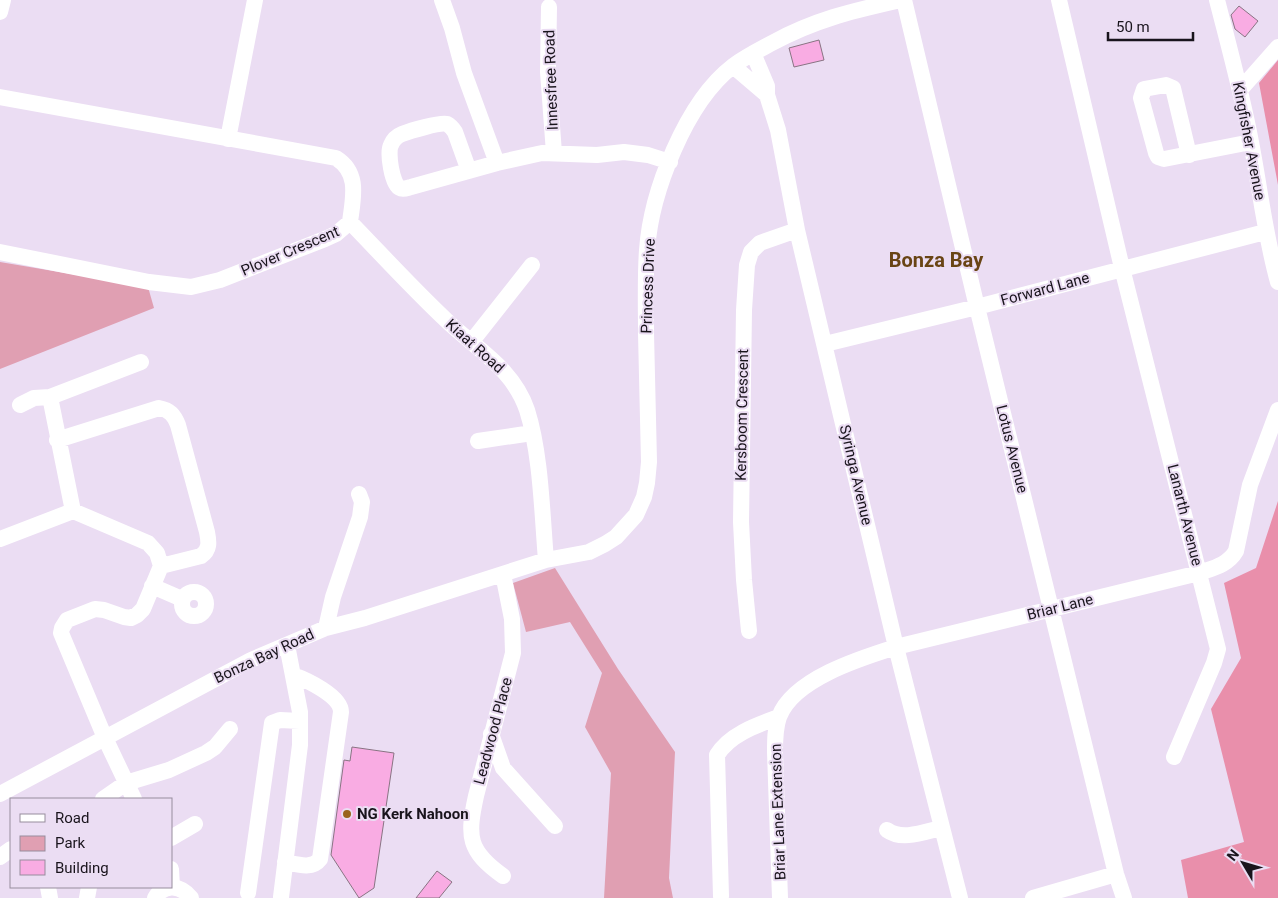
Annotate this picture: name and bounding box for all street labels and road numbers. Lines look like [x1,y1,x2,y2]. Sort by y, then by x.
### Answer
street label: Innesfree Road [540,29,562,131]
street label: Kingfisher Avenue [1229,80,1269,202]
street label: Plover Crescent [238,222,342,280]
street label: Princess Drive [637,238,659,334]
street label: Forward Lane [999,269,1091,309]
street label: Kiaat Road [442,315,508,377]
street label: Kersboom Crescent [732,349,752,481]
street label: Lotus Avenue [992,403,1032,495]
street label: Syringa Avenue [836,423,876,527]
street label: Lanarth Avenue [1164,462,1206,568]
street label: Briar Lane [1025,590,1095,624]
street label: Bonza Bay Road [211,625,317,687]
street label: Leadwood Place [470,675,516,787]
street label: Briar Lane Extension [767,743,789,881]

